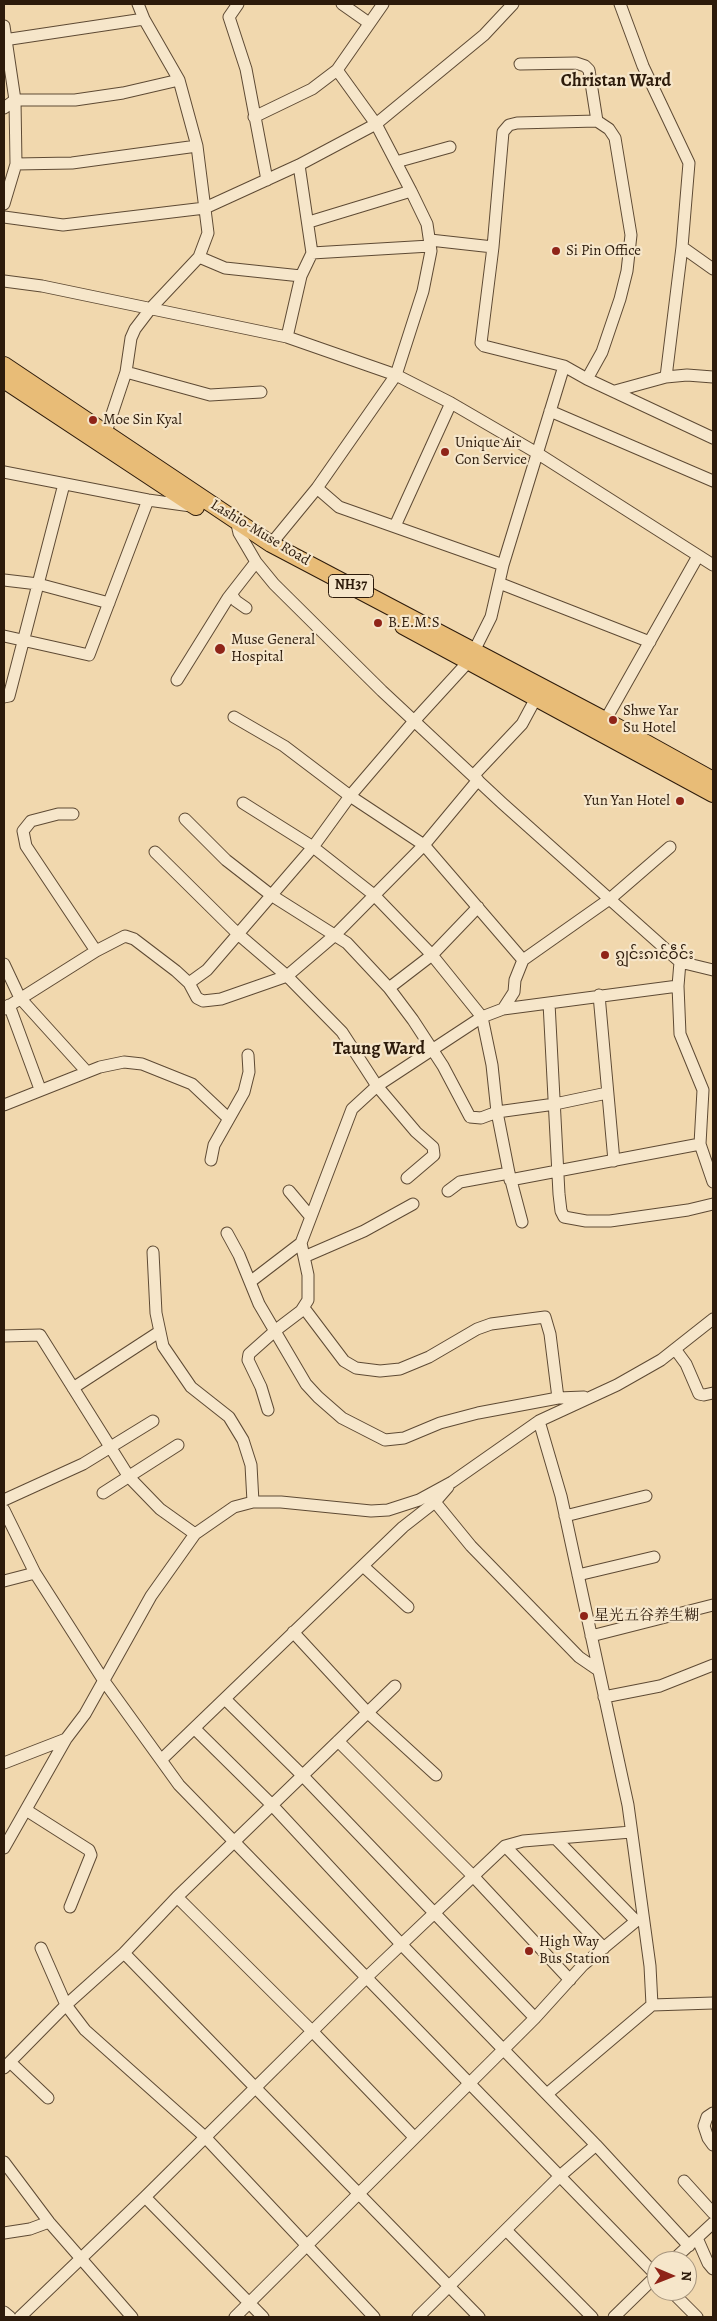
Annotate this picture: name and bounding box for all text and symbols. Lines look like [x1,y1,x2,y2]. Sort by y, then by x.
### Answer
district label: Christan Ward [561,71,671,93]
place label: Si Pin Office [566,242,641,260]
marker: Si Pin Office [550,245,562,257]
place label: Moe Sin Kyal [103,411,182,429]
marker: Moe Sin Kyal [87,414,99,426]
place label: Unique Air Con Service [455,434,527,469]
marker: Unique Air Con Service [439,446,451,458]
street label: Lashio-Muse Road [207,496,313,570]
road number: NH37 [328,574,374,598]
place label: B.E.M.S [388,614,440,632]
marker: B.E.M.S [372,617,384,629]
place label: Muse General Hospital [231,631,315,666]
marker: Muse General Hospital [213,642,227,656]
place label: Shwe Yar Su Hotel [623,702,678,737]
marker: Shwe Yar Su Hotel [607,714,619,726]
place label: Yun Yan Hotel [584,792,670,810]
marker: Yun Yan Hotel [674,795,686,807]
place label: ၵျွင်းၵၢင်ဝဵင်း [615,946,694,964]
marker: ၵျွင်းၵၢင်ဝဵင်း [599,949,611,961]
district label: Taung Ward [333,1039,425,1061]
place label: 星光五谷养生糊 [594,1607,699,1625]
marker: 星光五谷养生糊 [578,1610,590,1622]
place label: High Way Bus Station [539,1933,610,1968]
marker: High Way Bus Station [523,1945,535,1957]
north arrow [647,2251,697,2301]
text: N [677,2271,696,2282]

